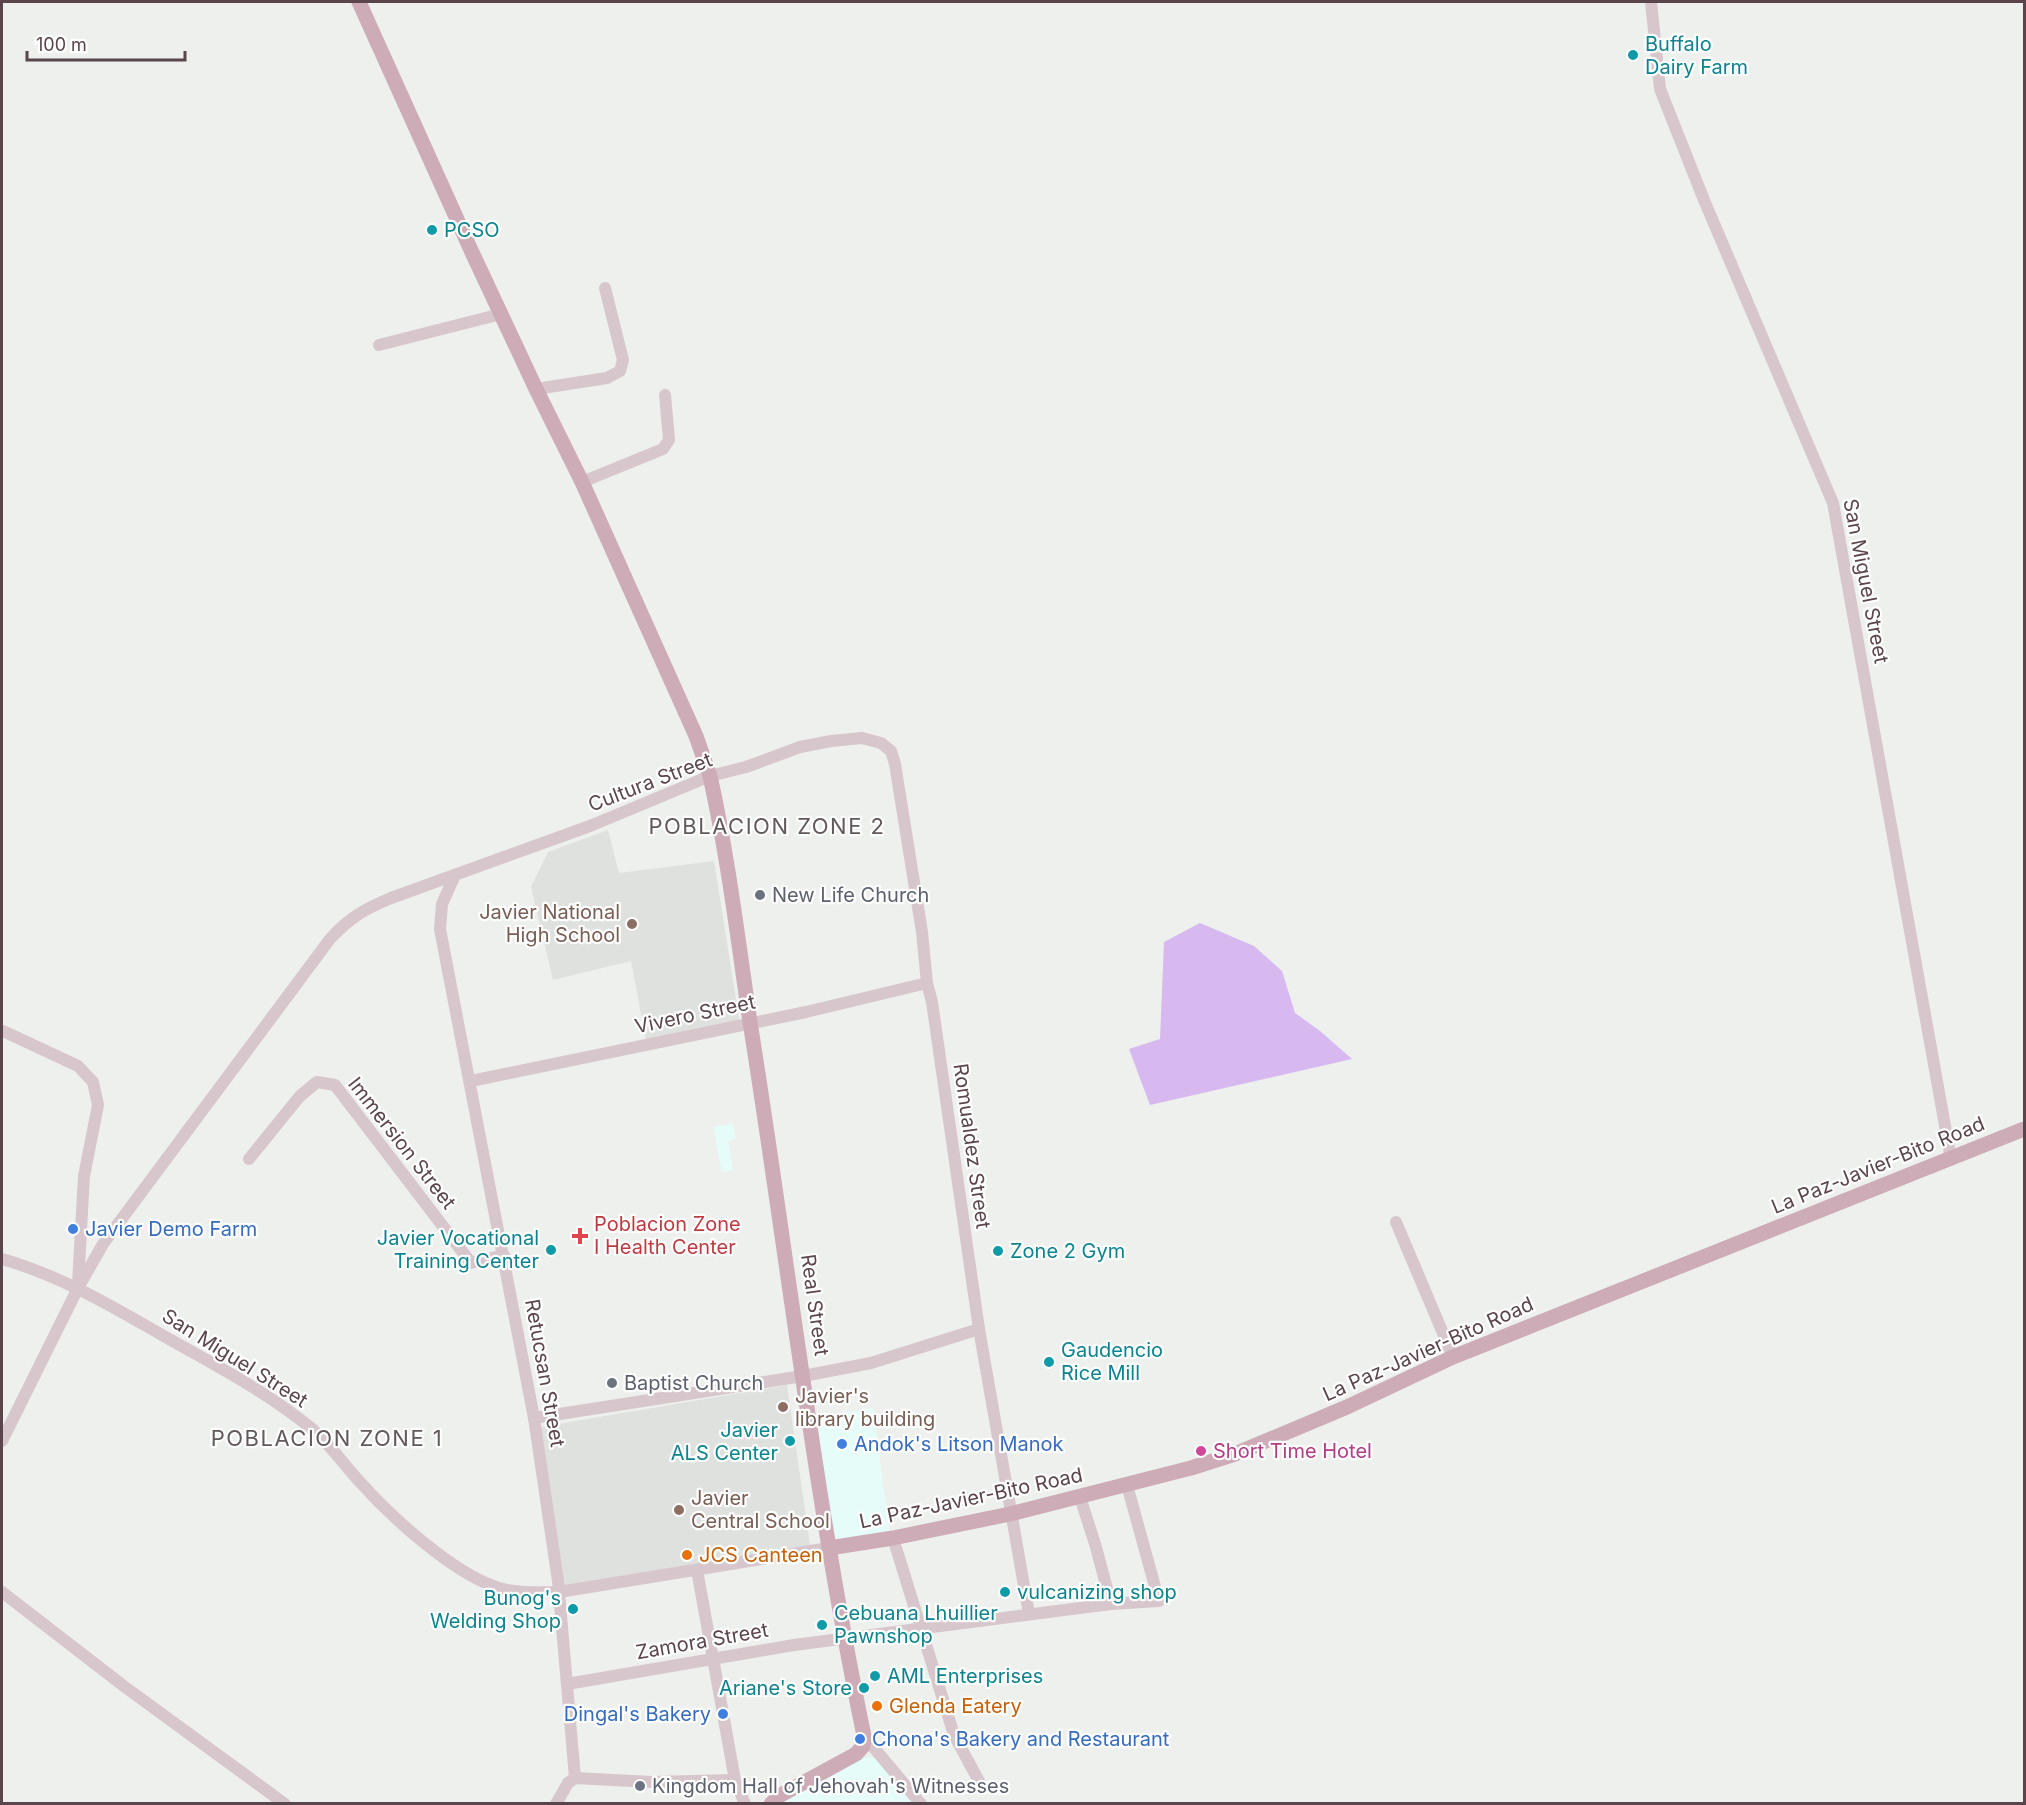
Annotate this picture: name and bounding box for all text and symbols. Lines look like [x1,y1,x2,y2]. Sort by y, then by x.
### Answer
scale bar [27,24,184,62]
place label: Buffalo Dairy Farm [1645,32,1748,79]
text: 100 m [36,34,87,55]
marker: Buffalo Dairy Farm [1626,48,1640,62]
place label: PCSO [444,218,500,242]
marker: PCSO [425,223,439,237]
street label: San Miguel Street [1838,497,1894,666]
street label: Cultura Street [585,747,716,817]
district label: POBLACION ZONE 2 [648,813,886,839]
place label: New Life Church [772,883,929,907]
marker: New Life Church [753,888,767,902]
place label: Javier National High School [479,900,620,947]
marker: Javier National High School [625,917,639,931]
street label: Vivero Street [633,989,758,1038]
street label: Romualdez Street [949,1062,996,1231]
street label: Immersion Street [343,1072,461,1214]
street label: La Paz-Javier-Bito Road [1768,1111,1988,1219]
place label: Poblacion Zone I Health Center [594,1212,741,1259]
place label: Javier Demo Farm [85,1217,257,1241]
marker: Javier Demo Farm [66,1222,80,1236]
place label: Javier Vocational Training Center [377,1226,539,1273]
marker: Poblacion Zone I Health Center [571,1227,589,1245]
place label: Zone 2 Gym [1010,1239,1125,1263]
marker: Javier Vocational Training Center [544,1243,558,1257]
marker: Zone 2 Gym [991,1244,1005,1258]
street label: Real Street [796,1253,834,1358]
street label: La Paz-Javier-Bito Road [1319,1292,1537,1406]
street label: Retucsan Street [520,1297,570,1449]
street label: San Miguel Street [158,1304,313,1413]
place label: Gaudencio Rice Mill [1061,1338,1163,1385]
marker: Gaudencio Rice Mill [1042,1355,1056,1369]
place label: Baptist Church [624,1371,763,1395]
marker: Baptist Church [605,1376,619,1390]
place label: Javier's library building [795,1384,935,1431]
marker: Javier's library building [776,1400,790,1414]
place label: Javier ALS Center [671,1418,778,1465]
district label: POBLACION ZONE 1 [211,1425,443,1451]
place label: Andok's Litson Manok [854,1432,1064,1456]
marker: Javier ALS Center [783,1434,797,1448]
marker: Andok's Litson Manok [835,1437,849,1451]
place label: Short Time Hotel [1213,1439,1372,1463]
marker: Short Time Hotel [1194,1444,1208,1458]
street label: La Paz-Javier-Bito Road [857,1463,1085,1533]
place label: Javier Central School [691,1486,830,1533]
marker: Javier Central School [672,1503,686,1517]
place label: JCS Canteen [699,1543,823,1567]
marker: JCS Canteen [680,1548,694,1562]
place label: vulcanizing shop [1017,1580,1177,1604]
marker: vulcanizing shop [998,1585,1012,1599]
place label: Bunog's Welding Shop [430,1586,561,1633]
place label: Cebuana Lhuillier Pawnshop [834,1601,998,1648]
marker: Bunog's Welding Shop [566,1602,580,1616]
street label: Zamora Street [634,1617,771,1664]
marker: Cebuana Lhuillier Pawnshop [815,1618,829,1632]
place label: AML Enterprises [887,1664,1043,1688]
marker: AML Enterprises [868,1669,882,1683]
place label: Ariane's Store [719,1676,852,1700]
marker: Ariane's Store [857,1681,871,1695]
place label: Glenda Eatery [889,1694,1022,1718]
marker: Glenda Eatery [870,1699,884,1713]
place label: Dingal's Bakery [564,1702,711,1726]
marker: Dingal's Bakery [716,1707,730,1721]
place label: Chona's Bakery and Restaurant [872,1727,1170,1751]
marker: Chona's Bakery and Restaurant [853,1732,867,1746]
place label: Kingdom Hall of Jehovah's Witnesses [652,1774,1009,1798]
marker: Kingdom Hall of Jehovah's Witnesses [633,1779,647,1793]

